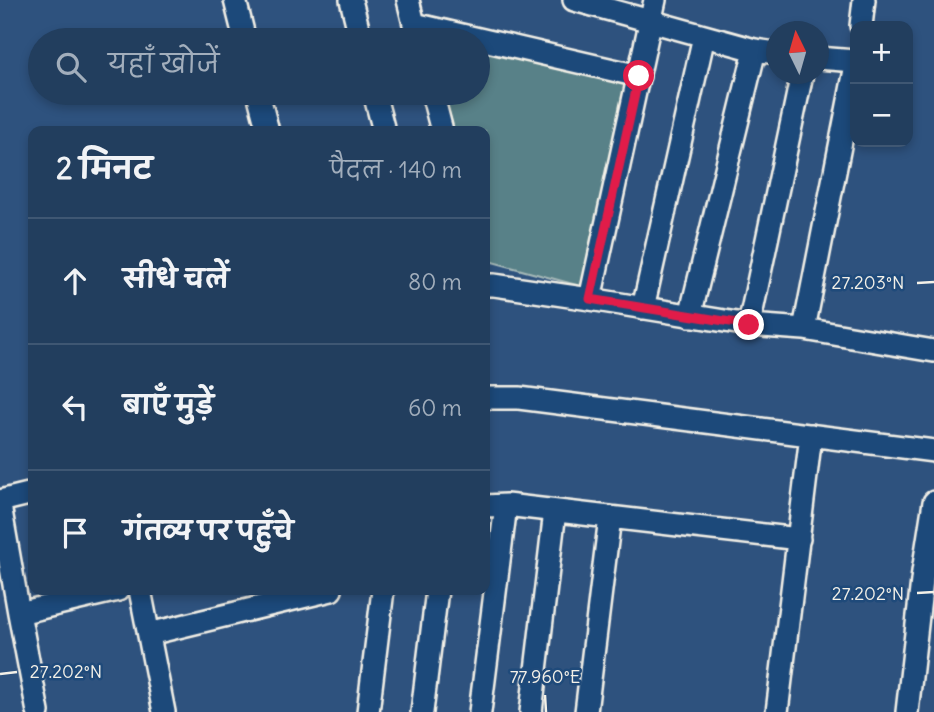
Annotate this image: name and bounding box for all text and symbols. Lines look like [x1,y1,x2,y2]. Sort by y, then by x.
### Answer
north arrow [766,21,829,84]
map controls [850,21,913,147]
button: + [850,21,913,84]
search box [28,28,490,105]
text: यहाँ खोजें [108,47,219,80]
icon: search [52,48,90,86]
route start [623,60,654,91]
button: − [850,84,913,147]
text: 2 मिनट [56,149,152,187]
text: पैदल · 140 m [330,155,462,184]
icon: ahead [56,262,94,300]
text: सीधे चलें [123,262,229,295]
text: 80 m [408,267,462,296]
text: 27.203°N [832,271,904,294]
route end [733,309,764,340]
icon: left [56,388,94,426]
text: बाएँ मुड़ें [123,388,214,421]
text: 60 m [408,393,462,422]
icon: arrive [56,514,94,552]
text: गंतव्य पर पहुँचे [123,514,293,547]
text: 27.202°N [832,582,904,605]
text: 27.202°N [30,660,102,683]
text: 77.960°E [510,665,580,688]

